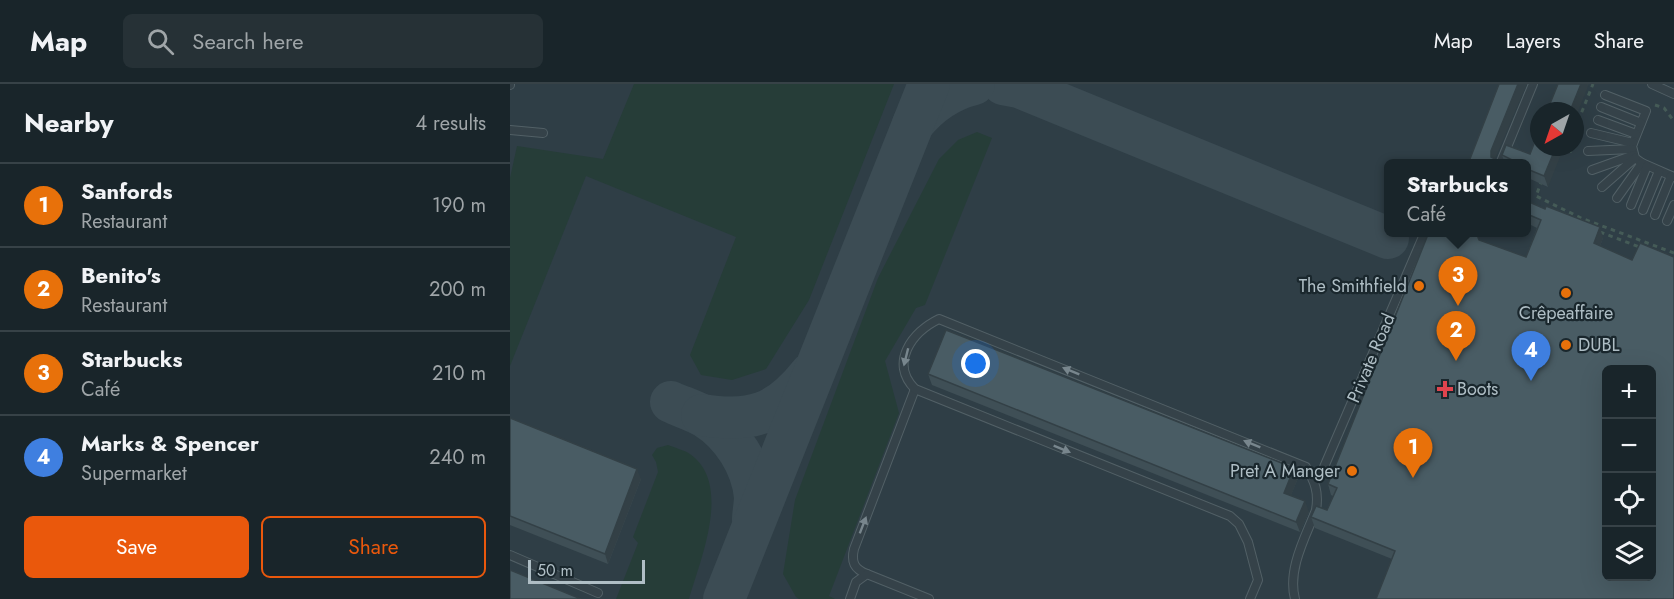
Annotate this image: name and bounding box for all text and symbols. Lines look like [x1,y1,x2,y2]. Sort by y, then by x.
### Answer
search box [123,14,543,68]
text: Map [30,21,87,62]
icon: search [144,25,177,58]
text: Search here [192,25,304,57]
text: Map [1434,26,1473,56]
text: Layers [1506,26,1561,56]
text: Share [1594,26,1644,56]
north arrow [1530,102,1584,156]
text: Nearby [24,104,113,142]
text: 4 results [415,109,486,138]
popup [1384,159,1531,237]
text: Starbucks [1407,168,1508,200]
text: Sanfords [81,175,172,207]
text: 1 [38,191,49,220]
text: 190 m [432,191,486,220]
text: Café [1407,200,1446,229]
text: Restaurant [81,207,167,236]
pin: 3 [1438,256,1478,306]
text: Benito's [81,259,161,291]
place label: The Smithfield [1299,273,1407,299]
text: 2 [37,275,50,304]
text: 200 m [429,275,486,304]
marker: The Smithfield [1412,279,1426,293]
marker: Crêpeaffaire [1559,286,1573,300]
text: Restaurant [81,291,167,320]
place label: Crêpeaffaire [1519,300,1613,326]
street label: Private Road [1341,309,1401,407]
pin: 2 [1436,312,1476,361]
pin: 4 [1512,332,1550,381]
place label: DUBL [1578,332,1620,358]
marker: DUBL [1559,338,1573,352]
text: Starbucks [81,343,182,375]
one-way arrow [901,348,911,366]
your location [961,349,990,378]
text: 3 [37,359,50,388]
text: 210 m [432,359,486,388]
map controls [1602,365,1656,581]
button: + [1602,365,1656,419]
one-way arrow [1062,366,1080,376]
text: Café [81,375,120,404]
place label: Boots [1457,376,1498,402]
marker: Boots [1438,382,1452,396]
button: − [1602,419,1656,473]
text: Marks & Spencer [81,427,259,459]
pin: 1 [1394,428,1432,478]
one-way arrow [1243,439,1261,448]
text: 4 [37,443,50,472]
text: 240 m [429,443,486,472]
one-way arrow [1054,444,1072,454]
place label: Pret A Manger [1230,458,1341,484]
text: Supermarket [81,459,187,488]
marker: Pret A Manger [1345,464,1359,478]
button: locate [1602,473,1656,527]
button: Save [24,516,249,578]
button: Share [261,516,486,578]
one-way arrow [859,516,868,534]
button: layers [1602,527,1656,581]
scale bar [528,557,645,584]
text: 50 m [537,559,573,582]

